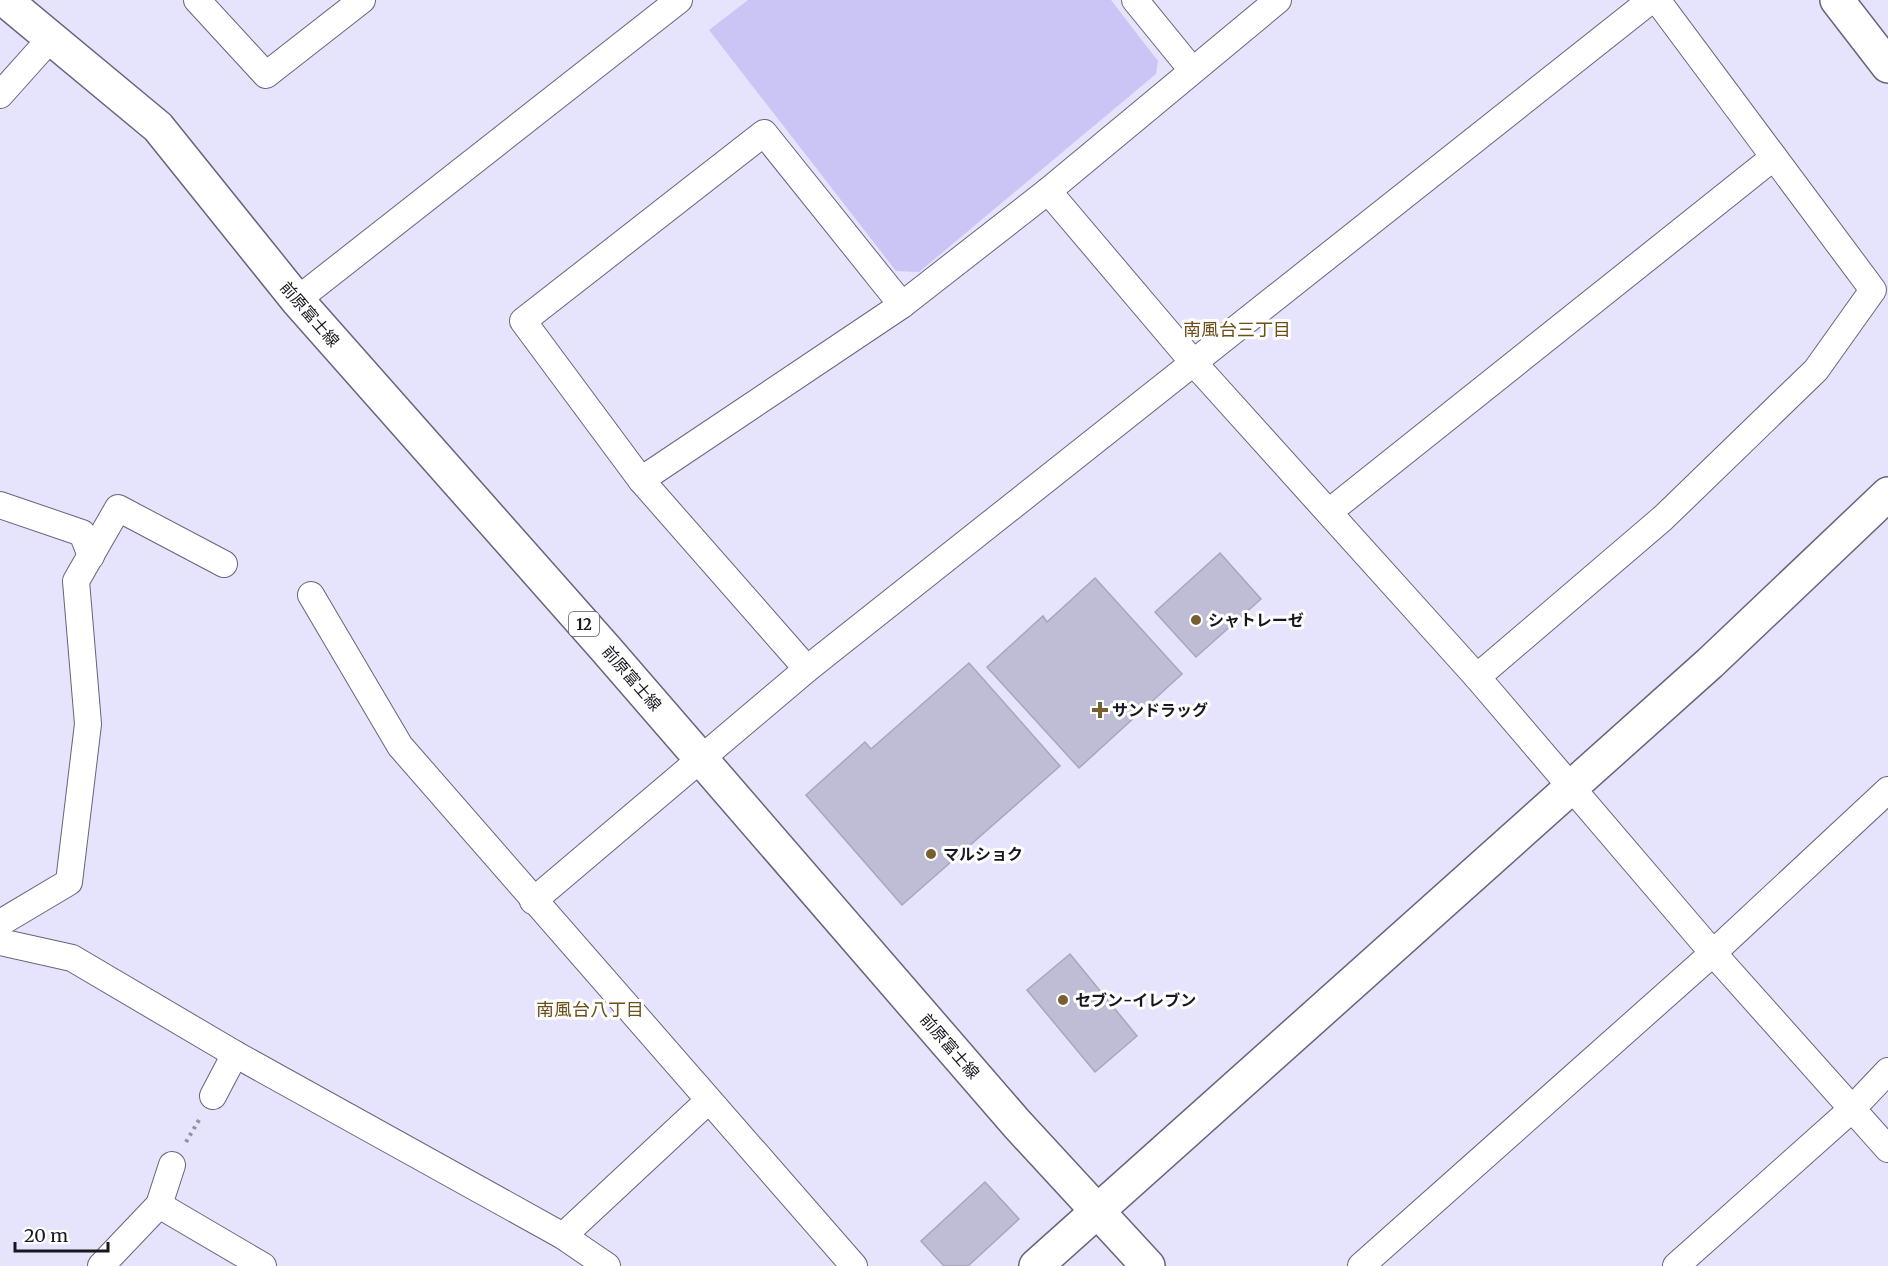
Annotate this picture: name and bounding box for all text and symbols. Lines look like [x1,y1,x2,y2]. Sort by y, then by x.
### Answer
street label: 前原富士線 [276,277,344,351]
district label: 南風台三丁目 [1183,318,1291,341]
place label: シャトレーゼ [1208,610,1304,630]
road number: 12 [569,612,599,636]
marker: シャトレーゼ [1189,613,1203,627]
street label: 前原富士線 [598,641,666,715]
place label: サンドラッグ [1112,700,1208,720]
marker: サンドラッグ [1093,703,1107,717]
place label: マルショク [943,844,1023,864]
marker: マルショク [924,847,938,861]
place label: セブン-イレブン [1075,990,1196,1010]
marker: セブン-イレブン [1056,993,1070,1007]
district label: 南風台八丁目 [536,998,644,1021]
street label: 前原富士線 [916,1009,984,1083]
scale bar [15,1215,108,1253]
text: 20 m [24,1224,68,1247]

